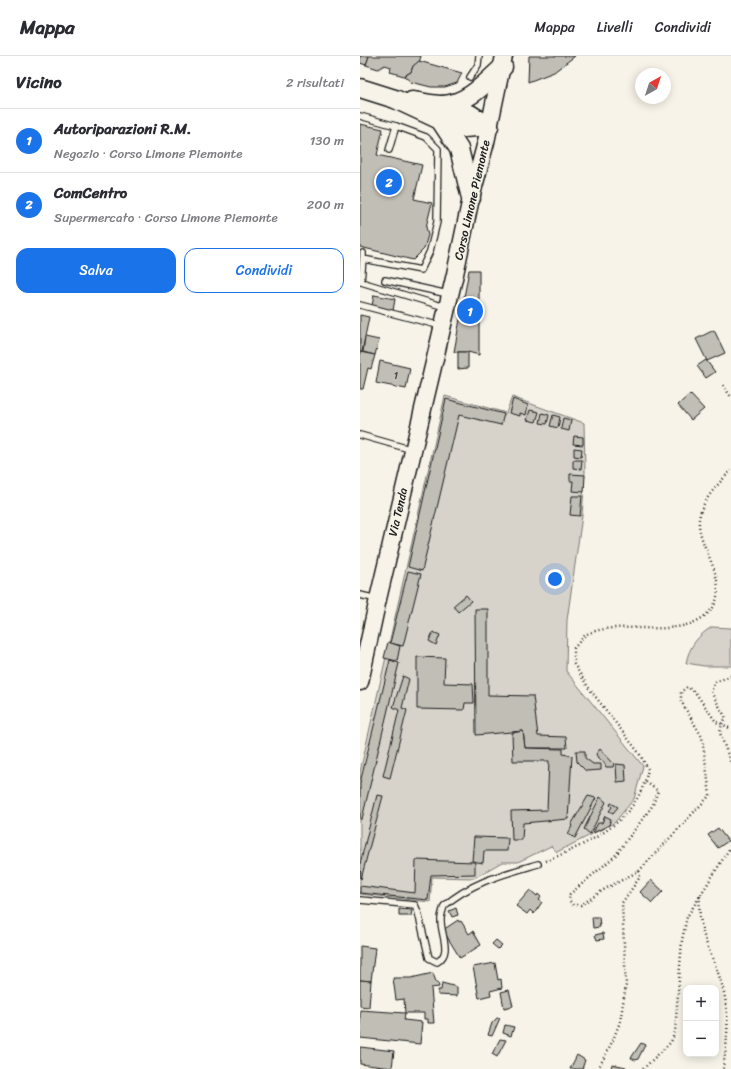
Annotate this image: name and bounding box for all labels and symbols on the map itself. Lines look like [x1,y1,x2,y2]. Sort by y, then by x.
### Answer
north arrow [635,68,671,104]
street label: Corso Limone Piemonte [447,138,497,262]
pin: 2 [376,167,402,197]
pin: 1 [457,296,483,326]
house number: 1 [394,367,398,385]
street label: Via Tenda [382,485,414,539]
your location [545,569,565,589]

